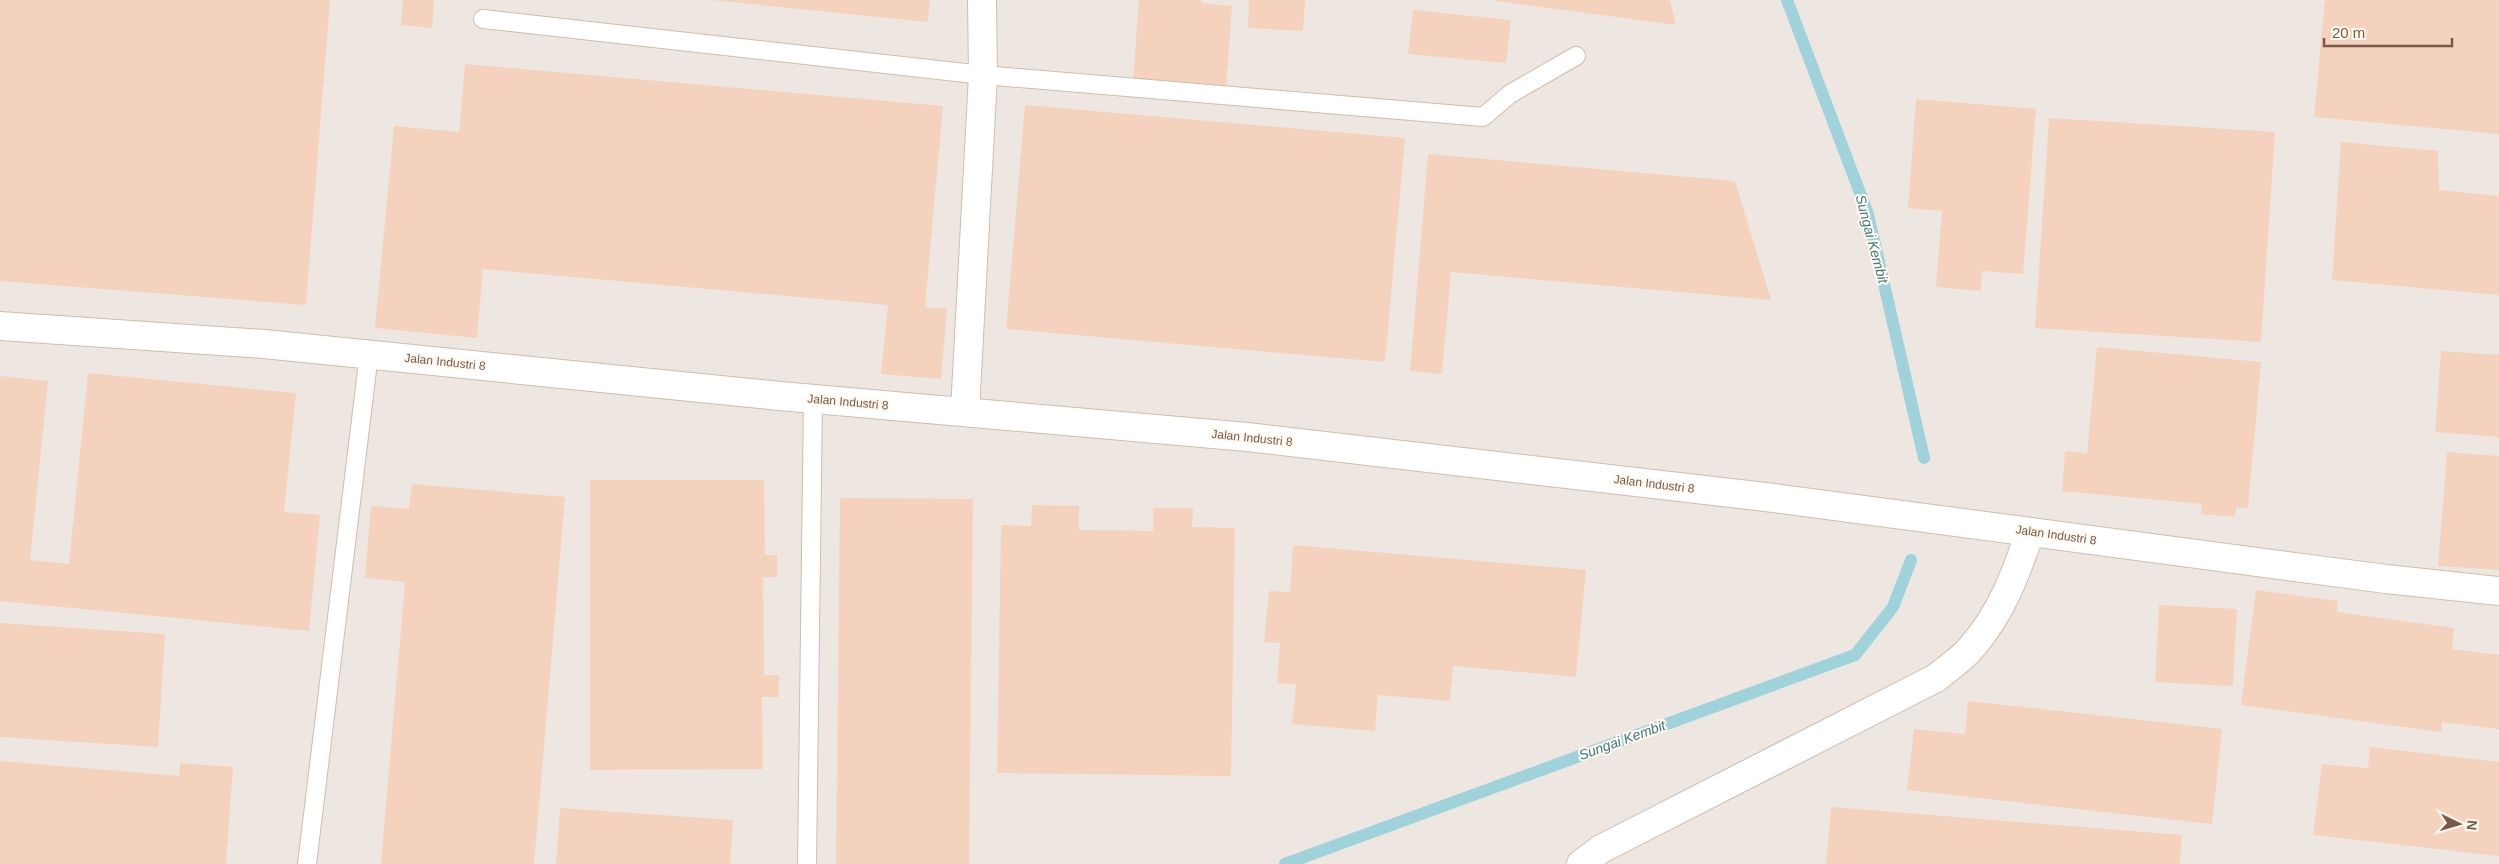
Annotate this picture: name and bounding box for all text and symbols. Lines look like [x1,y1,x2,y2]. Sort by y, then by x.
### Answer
scale bar [2324,15,2452,47]
text: 20 m [2332,24,2365,41]
water label: Sungai Kembit [1852,193,1892,286]
street label: Jalan Industri 8 [404,351,487,373]
street label: Jalan Industri 8 [807,391,889,413]
street label: Jalan Industri 8 [1211,427,1294,449]
street label: Jalan Industri 8 [1613,472,1696,496]
street label: Jalan Industri 8 [2015,522,2098,548]
water label: Sungai Kembit [1576,717,1669,763]
north arrow [2434,799,2484,849]
text: N [2464,819,2480,831]

